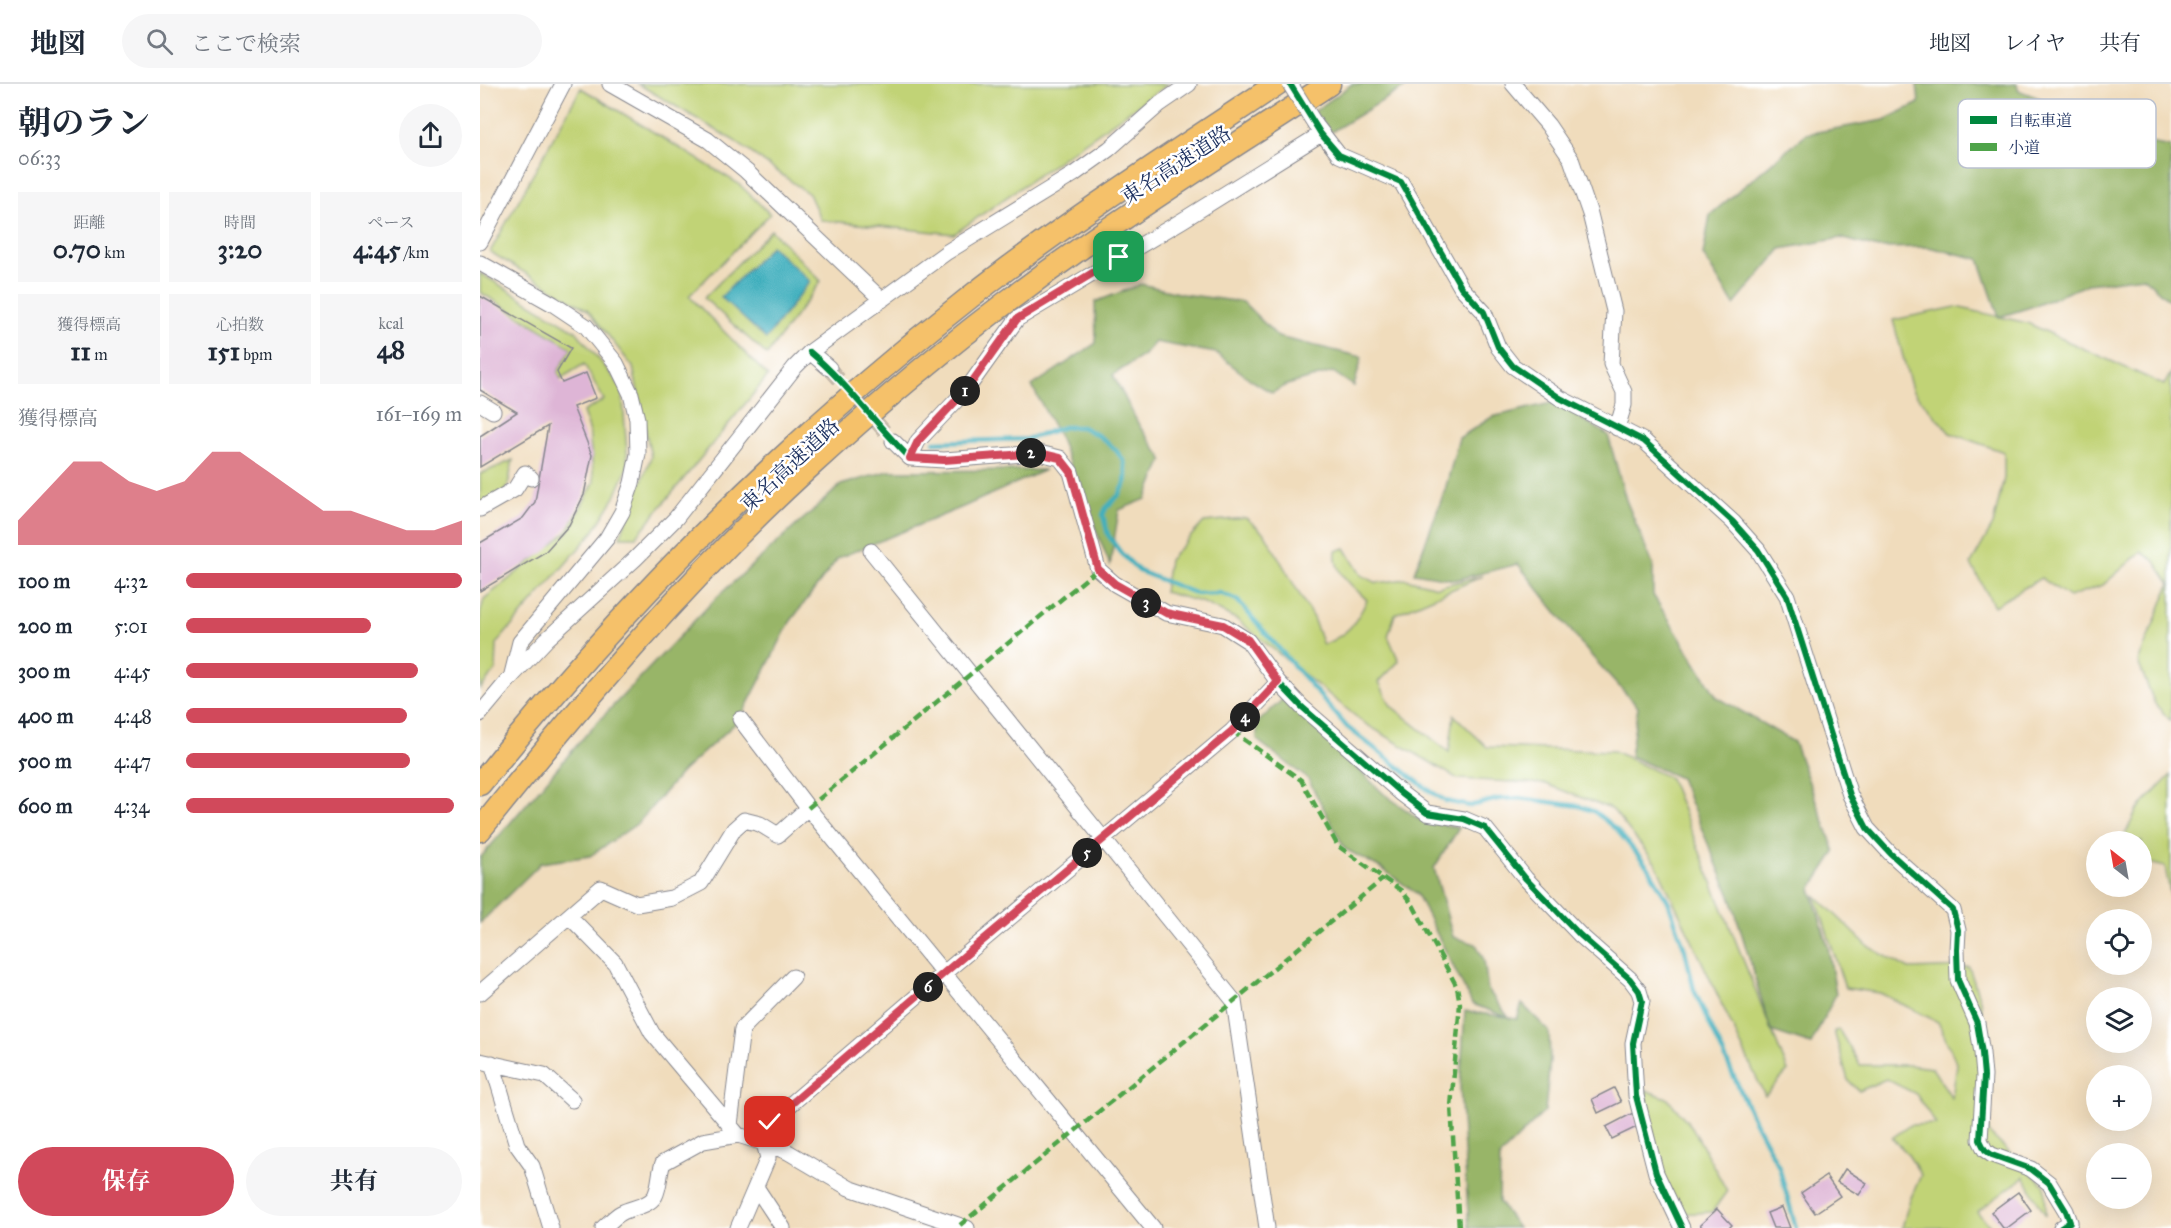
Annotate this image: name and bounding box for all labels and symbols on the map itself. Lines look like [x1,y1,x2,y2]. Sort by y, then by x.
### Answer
legend [1958,99,2156,168]
text: 自転車道 [2008,111,2072,130]
street label: 東名高速道路 [1116,120,1236,210]
text: 小道 [2008,138,2040,157]
pin [1093,231,1144,282]
pin: 1 [950,376,980,406]
street label: 東名高速道路 [735,413,845,517]
pin: 2 [1016,438,1046,468]
pin: 3 [1131,588,1161,618]
pin: 4 [1230,702,1260,732]
north arrow [2086,831,2152,897]
pin: 5 [1072,838,1102,868]
pin: 6 [913,972,943,1002]
pin [744,1096,795,1147]

